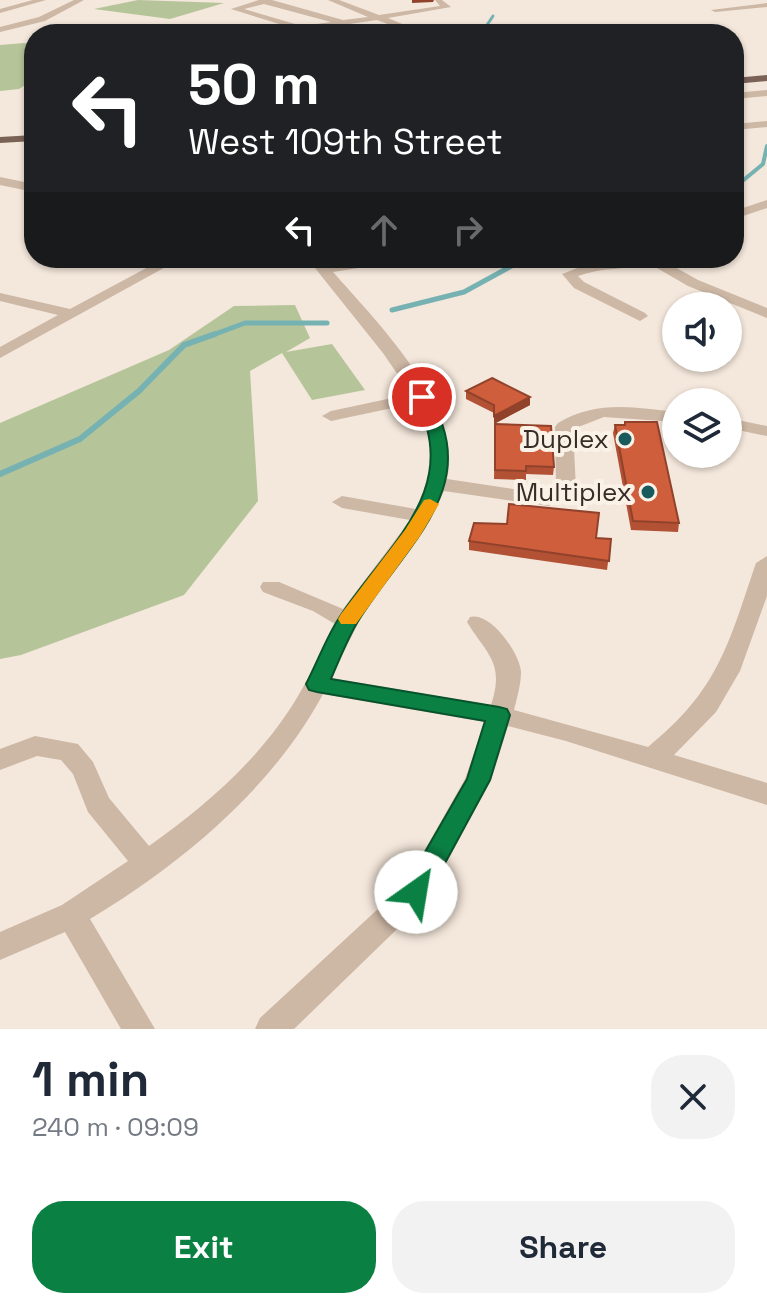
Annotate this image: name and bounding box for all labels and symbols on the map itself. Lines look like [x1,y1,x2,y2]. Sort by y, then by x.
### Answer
pin [388,363,456,431]
place label: Duplex [523,422,609,456]
marker: Duplex [616,430,634,448]
place label: Multiplex [516,475,632,509]
marker: Multiplex [639,483,657,501]
position arrow [374,850,458,934]

